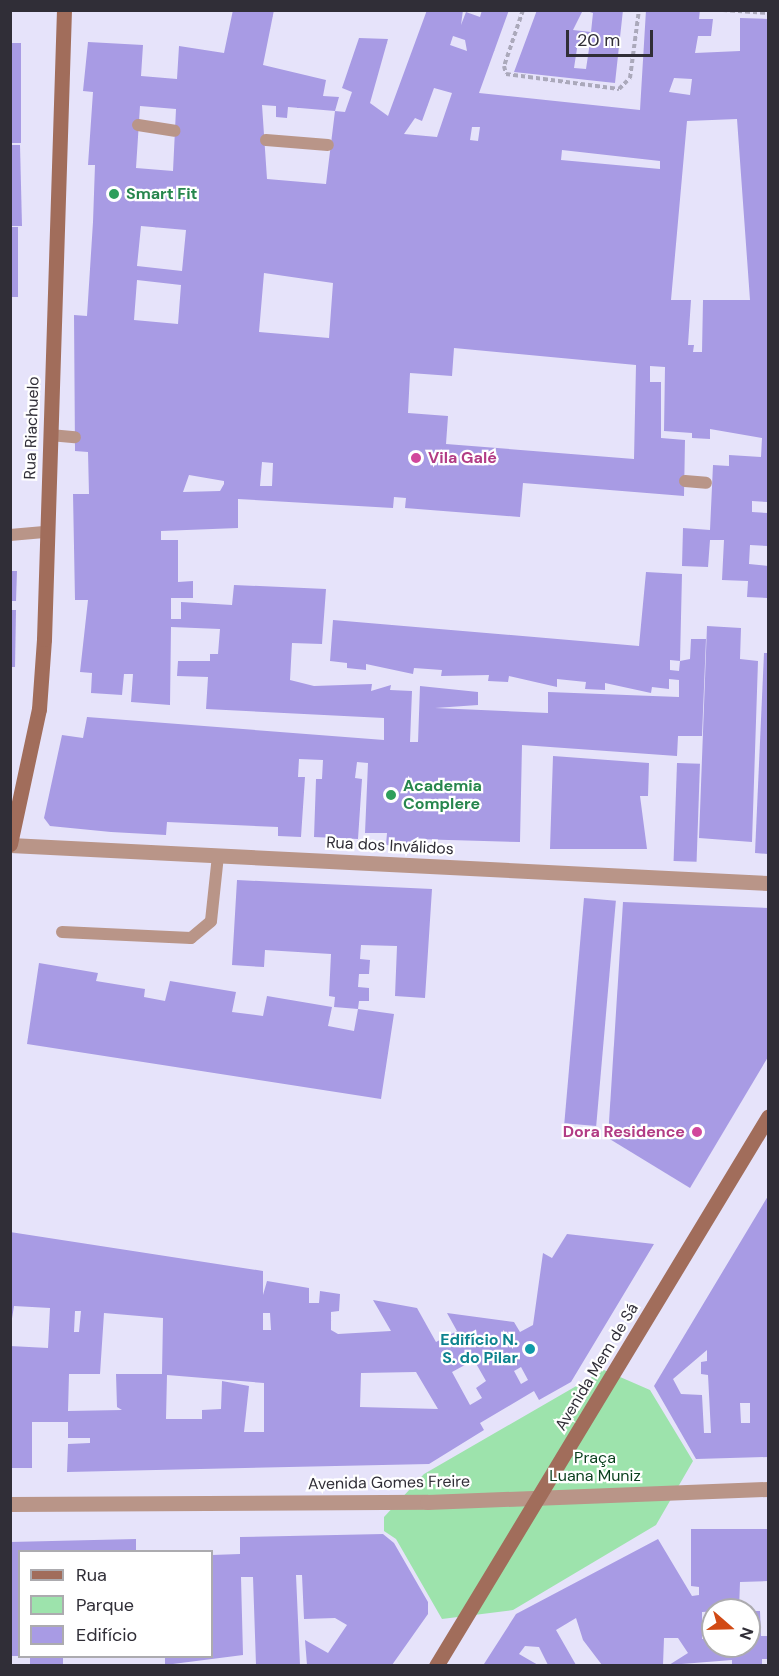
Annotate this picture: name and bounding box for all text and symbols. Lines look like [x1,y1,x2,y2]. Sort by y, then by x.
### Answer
scale bar [569,18,656,56]
text: 20 m [577,28,620,52]
place label: Smart Fit [126,184,198,204]
marker: Smart Fit [107,187,121,201]
street label: Rua Riachuelo [21,376,43,480]
place label: Vila Galé [428,448,497,468]
marker: Vila Galé [409,451,423,465]
place label: Academia Complere [403,776,482,814]
marker: Academia Complere [384,788,398,802]
street label: Rua dos Inválidos [326,833,454,859]
place label: Dora Residence [563,1122,685,1142]
marker: Dora Residence [690,1125,704,1139]
street label: Avenida Mem de Sá [551,1300,643,1434]
place label: Edifício N. S. do Pilar [440,1330,518,1368]
marker: Edifício N. S. do Pilar [523,1342,537,1356]
park label: Praça Luana Muniz [549,1448,641,1486]
street label: Avenida Gomes Freire [308,1472,470,1494]
legend [18,1550,213,1658]
text: Rua [76,1563,107,1587]
text: Parque [76,1593,134,1617]
north arrow [701,1598,761,1658]
text: Edifício [76,1623,137,1647]
text: N [735,1625,758,1643]

